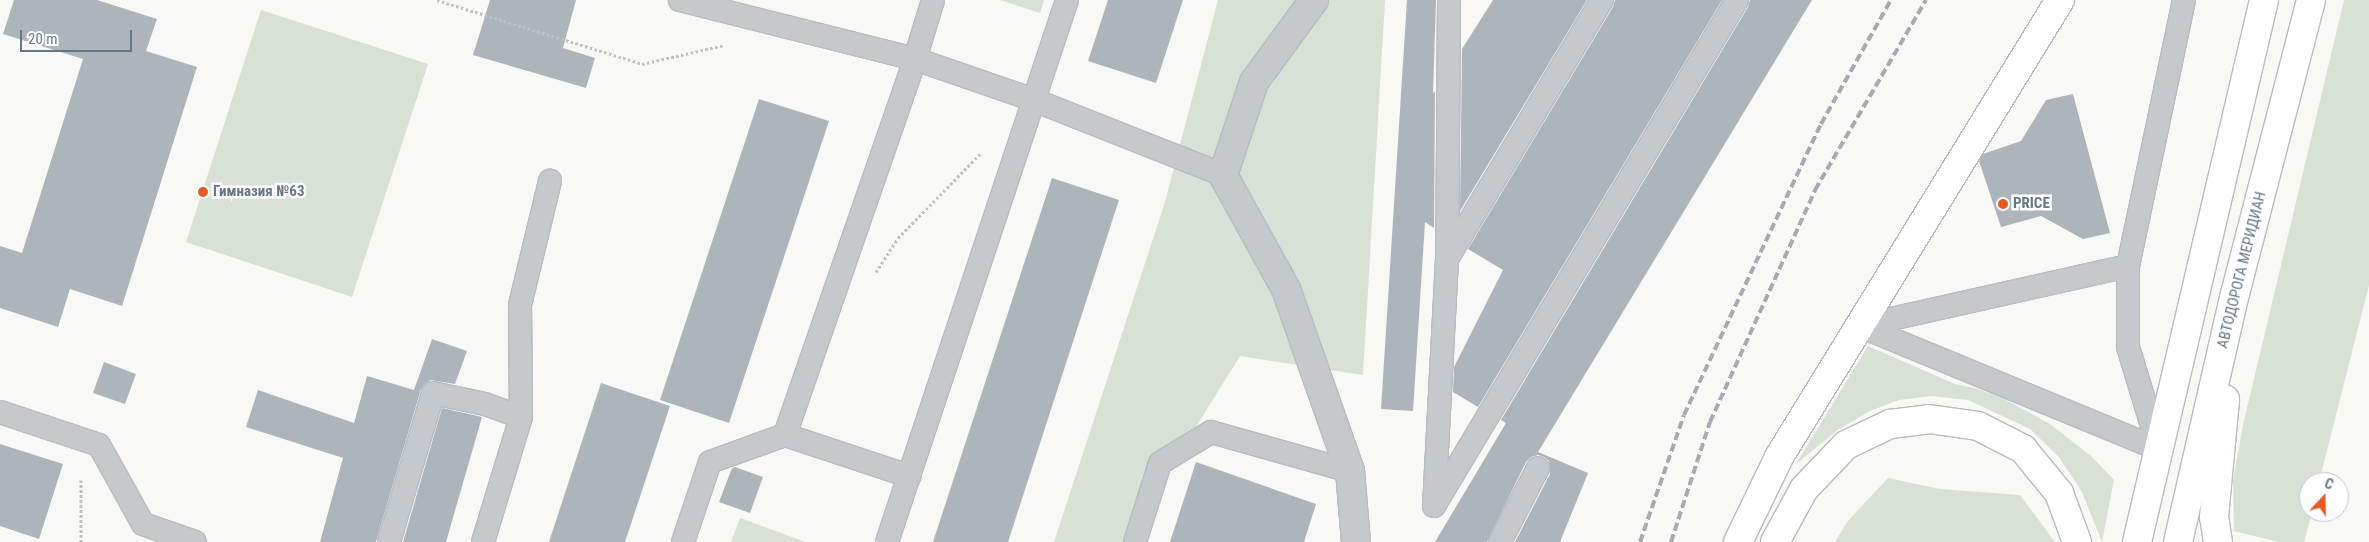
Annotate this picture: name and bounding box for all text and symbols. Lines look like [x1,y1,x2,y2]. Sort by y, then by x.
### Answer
scale bar [22,20,135,52]
text: 20 m [28,30,58,48]
place label: Гимназия №63 [213,183,304,201]
marker: Гимназия №63 [197,186,209,198]
street label: АВТОДОРОГА МЕРИДИАН [2214,190,2270,350]
place label: PRICE [2013,195,2050,213]
marker: PRICE [1997,198,2009,210]
north arrow [2299,472,2349,522]
text: С [2322,475,2336,493]

